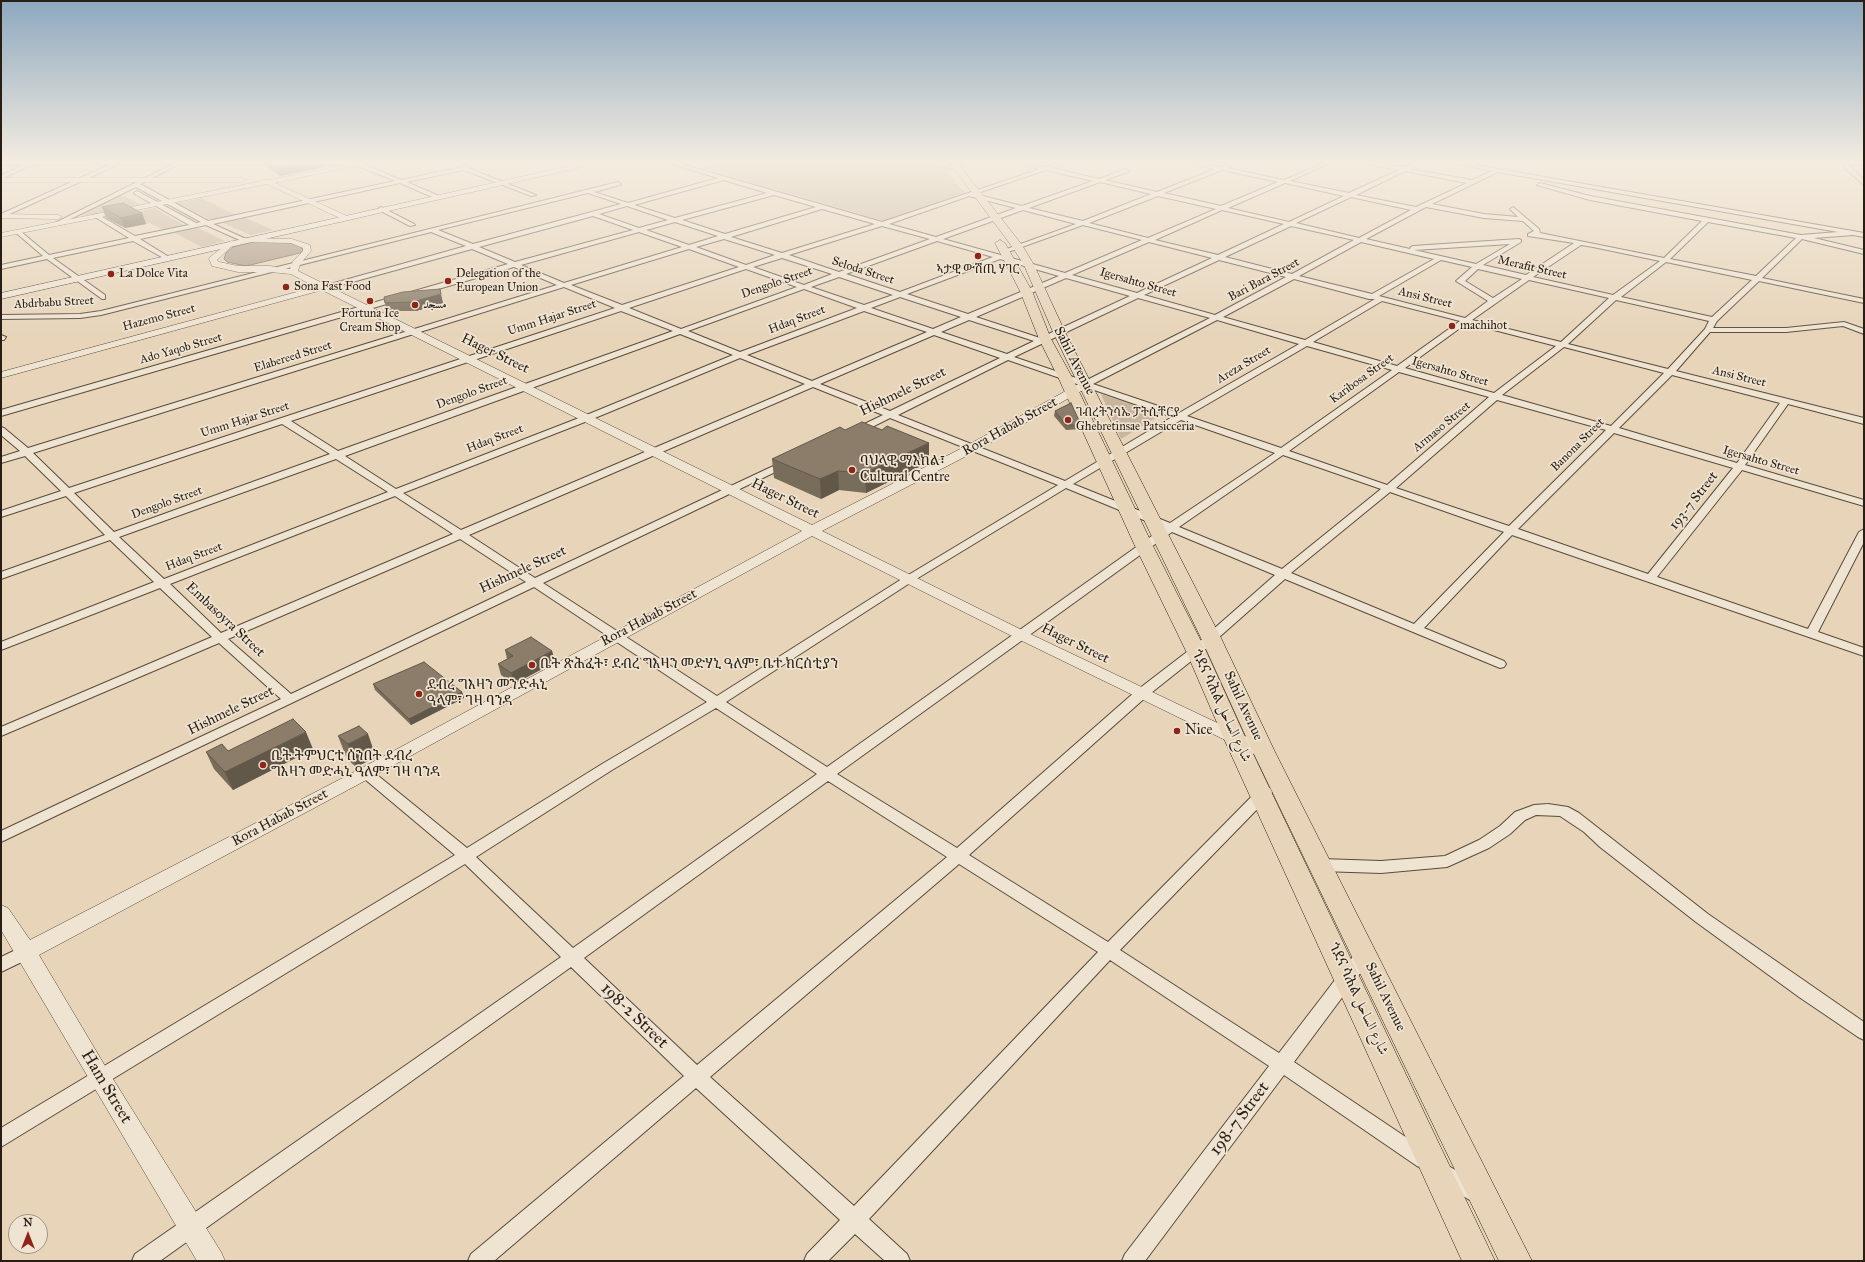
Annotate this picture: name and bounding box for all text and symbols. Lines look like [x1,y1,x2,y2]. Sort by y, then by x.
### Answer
marker: ኣታዊ ውሽጢ ሃገር [973,251,983,261]
street label: Merafit Street [1496,253,1568,283]
street label: Seloda Street [830,254,896,288]
street label: Bari Bara Street [1226,255,1302,305]
place label: ኣታዊ ውሽጢ ሃገር [936,263,1020,277]
street label: Dengolo Street [739,264,815,302]
street label: Igersahto Street [1098,265,1178,301]
place label: La Dolce Vita [119,267,188,281]
place label: Delegation of the European Union [456,267,541,295]
marker: La Dolce Vita [106,269,116,279]
marker: Delegation of the European Union [443,276,453,286]
place label: Sona Fast Food [294,280,371,294]
marker: Sona Fast Food [281,282,291,292]
street label: Ansi Street [1397,284,1453,312]
street label: Abdrbabu Street [14,294,94,312]
marker: Fortuna Ice Cream Shop [365,296,375,306]
street label: Umm Hajar Street [506,297,598,339]
place label: مسجد [423,298,447,312]
marker: مسجد [410,300,420,310]
street label: Hazemo Street [121,301,197,335]
street label: Hdaq Street [767,303,827,337]
place label: Fortuna Ice Cream Shop [339,307,401,335]
place label: machihot [1460,319,1507,333]
marker: machihot [1447,321,1457,331]
street label: Sahil Avenue [1050,324,1098,398]
street label: Ado Yaqob Street [138,330,224,368]
street label: Hager Street [458,330,532,378]
street label: Elabereed Street [252,338,334,376]
street label: Areza Street [1214,343,1274,387]
street label: Karibosa Street [1327,351,1397,407]
street label: Igersahto Street [1410,354,1490,390]
street label: Ansi Street [1711,363,1767,391]
street label: Hishmele Street [857,364,949,420]
street label: Dengolo Street [435,374,509,412]
street label: Rora Habab Street [959,394,1061,460]
street label: Umm Hajar Street [199,399,291,441]
street label: Armaso Street [1410,399,1474,455]
place label: ገብረትንሳኤ ፓትሲቸርያ Ghebretinsae Patsicceria [1076,406,1194,434]
marker: ገብረትንሳኤ ፓትሲቸርያ Ghebretinsae Patsicceria [1063,415,1073,425]
street label: Banona Street [1548,415,1608,475]
street label: Hdaq Street [465,422,525,456]
street label: Igersahto Street [1721,443,1801,479]
place label: ባህላዊ ማእከል፣ Cultural Centre [860,454,950,486]
marker: ባህላዊ ማእከል፣ Cultural Centre [847,465,857,475]
street label: 193-7 Street [1666,468,1722,534]
street label: Hager Street [748,475,822,523]
street label: Dengolo Street [130,484,204,522]
street label: Hdaq Street [164,540,224,574]
street label: Hishmele Street [477,543,569,597]
street label: Embasoyra Street [182,579,268,661]
street label: Rora Habab Street [598,586,700,650]
street label: Hager Street [1038,620,1112,668]
street label: ጎደና ሳሕል شارع الساحل [1188,647,1254,765]
place label: ቤት ጽሕፈት፣ ደብረ ግእዛን መድሃኒ ዓለም፣ ቤተ ክርስቲያን [540,657,838,673]
marker: ቤት ጽሕፈት፣ ደብረ ግእዛን መድሃኒ ዓለም፣ ቤተ ክርስቲያን [527,660,537,670]
street label: Sahil Avenue [1220,669,1266,743]
place label: ደብረ ግእዛን መንድሓኒ ዓላም፣ ገዛ ባንዳ [427,678,547,710]
street label: Hishmele Street [185,683,277,739]
marker: ደብረ ግእዛን መንድሓኒ ዓላም፣ ገዛ ባንዳ [414,689,424,699]
place label: Nice [1185,723,1212,739]
marker: Nice [1172,726,1182,736]
place label: ቤት ትምህርቲ ሰንበት ደብረ ግእዛን መድሓኒ ዓለም፣ ገዛ ባንዳ [271,749,440,782]
marker: ቤት ትምህርቲ ሰንበት ደብረ ግእዛን መድሓኒ ዓለም፣ ገዛ ባንዳ [258,760,268,770]
street label: Rora Habab Street [229,786,331,850]
street label: ጎደና ሳሕል شارع الساحل [1325,940,1391,1058]
street label: Sahil Avenue [1361,960,1409,1034]
street label: 198-2 Street [596,979,672,1053]
street label: Ham Street [76,1047,136,1127]
street label: 198-7 Street [1206,1078,1274,1160]
north arrow [8,1214,48,1254]
text: N [23,1216,33,1229]

